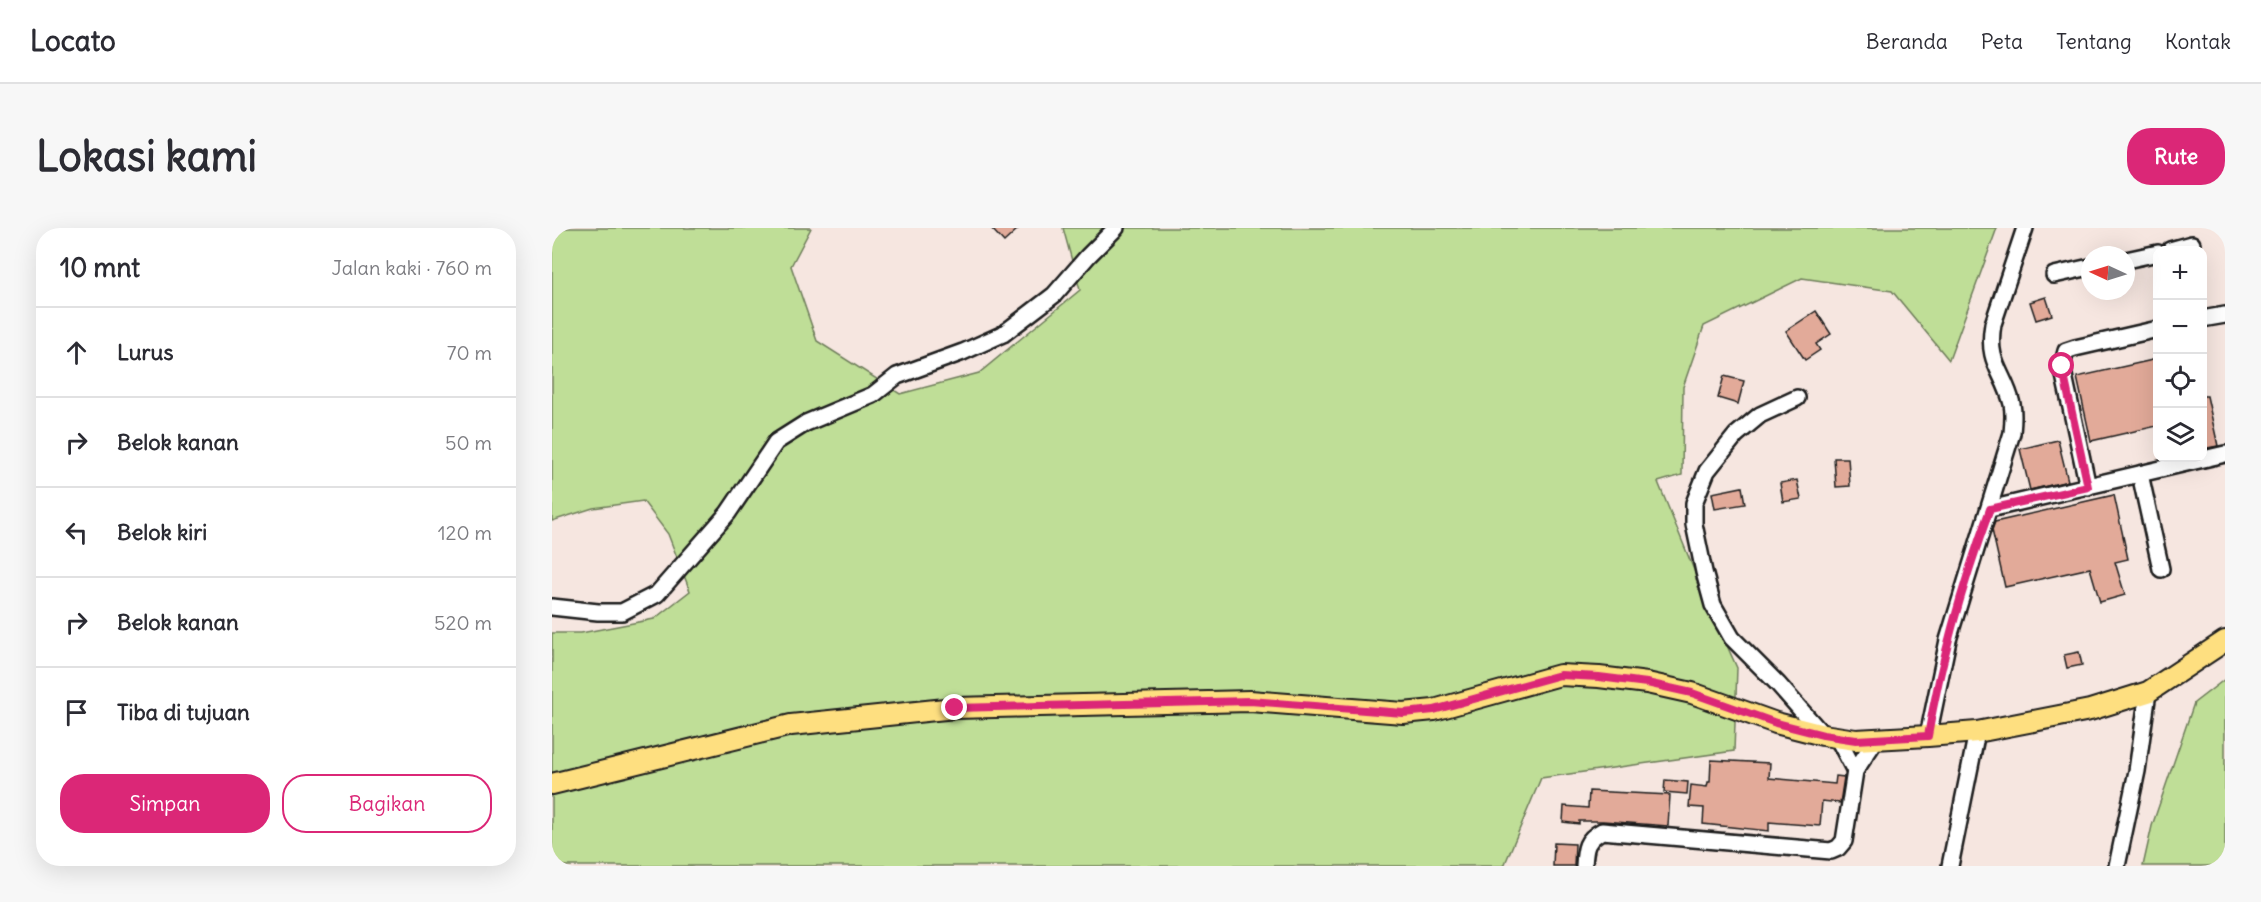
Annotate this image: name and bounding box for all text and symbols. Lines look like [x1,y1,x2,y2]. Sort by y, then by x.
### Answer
text: Locato [30,23,116,59]
text: Beranda [1866,28,1948,55]
text: Peta [1981,28,2023,55]
text: Tentang [2056,28,2132,55]
text: Kontak [2165,28,2231,55]
button: Rute [2127,128,2225,185]
text: Lokasi kami [36,130,257,182]
north arrow [2081,246,2135,300]
map controls [2153,246,2207,462]
button: + [2153,246,2207,300]
text: 10 mnt [60,251,140,284]
text: Jalan kaki · 760 m [332,255,492,280]
button: − [2153,300,2207,354]
icon: ahead [60,336,93,369]
text: Lurus [117,338,173,366]
text: 70 m [447,340,492,365]
route start [2048,352,2074,378]
button: locate [2153,354,2207,408]
button: layers [2153,408,2207,462]
icon: right [60,426,93,459]
text: Belok kanan [117,428,239,456]
text: 50 m [445,430,492,455]
icon: left [60,516,93,549]
text: Belok kiri [117,518,207,546]
text: 120 m [438,520,492,545]
icon: right [60,606,93,639]
text: Belok kanan [117,608,239,636]
text: 520 m [434,610,492,635]
route end [941,694,967,720]
icon: arrive [60,696,93,729]
text: Tiba di tujuan [117,698,250,726]
button: Simpan [60,774,270,833]
button: Bagikan [282,774,492,833]

